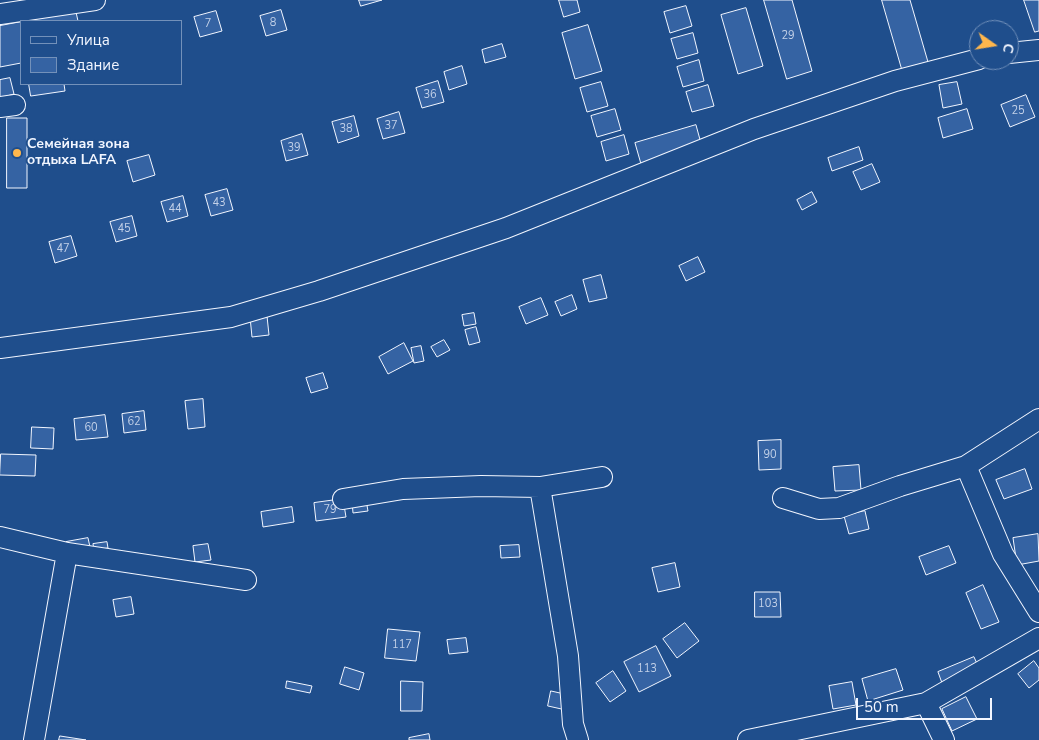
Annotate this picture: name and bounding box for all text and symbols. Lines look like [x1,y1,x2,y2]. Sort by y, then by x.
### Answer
house number: 8 [270,16,276,30]
house number: 7 [205,17,211,31]
legend [20,20,182,85]
north arrow [969,20,1019,70]
house number: 29 [781,29,795,43]
text: Улица [67,30,110,50]
text: С [998,41,1018,55]
text: Здание [67,55,119,75]
house number: 36 [423,88,437,102]
house number: 25 [1011,104,1025,118]
house number: 37 [384,119,398,133]
house number: 38 [339,122,353,136]
place label: Семейная зона отдыха LAFA [27,137,130,170]
house number: 39 [287,141,301,155]
marker: Семейная зона отдыха LAFA [11,147,23,159]
house number: 43 [212,196,226,210]
house number: 44 [168,202,182,216]
house number: 45 [117,222,131,236]
house number: 47 [56,242,70,256]
house number: 62 [127,415,141,429]
house number: 60 [84,421,98,435]
house number: 90 [763,448,777,462]
house number: 79 [323,503,337,517]
house number: 103 [758,597,778,611]
house number: 117 [392,638,412,652]
house number: 113 [637,662,657,676]
scale bar [859,688,995,720]
text: 50 m [864,697,899,717]

